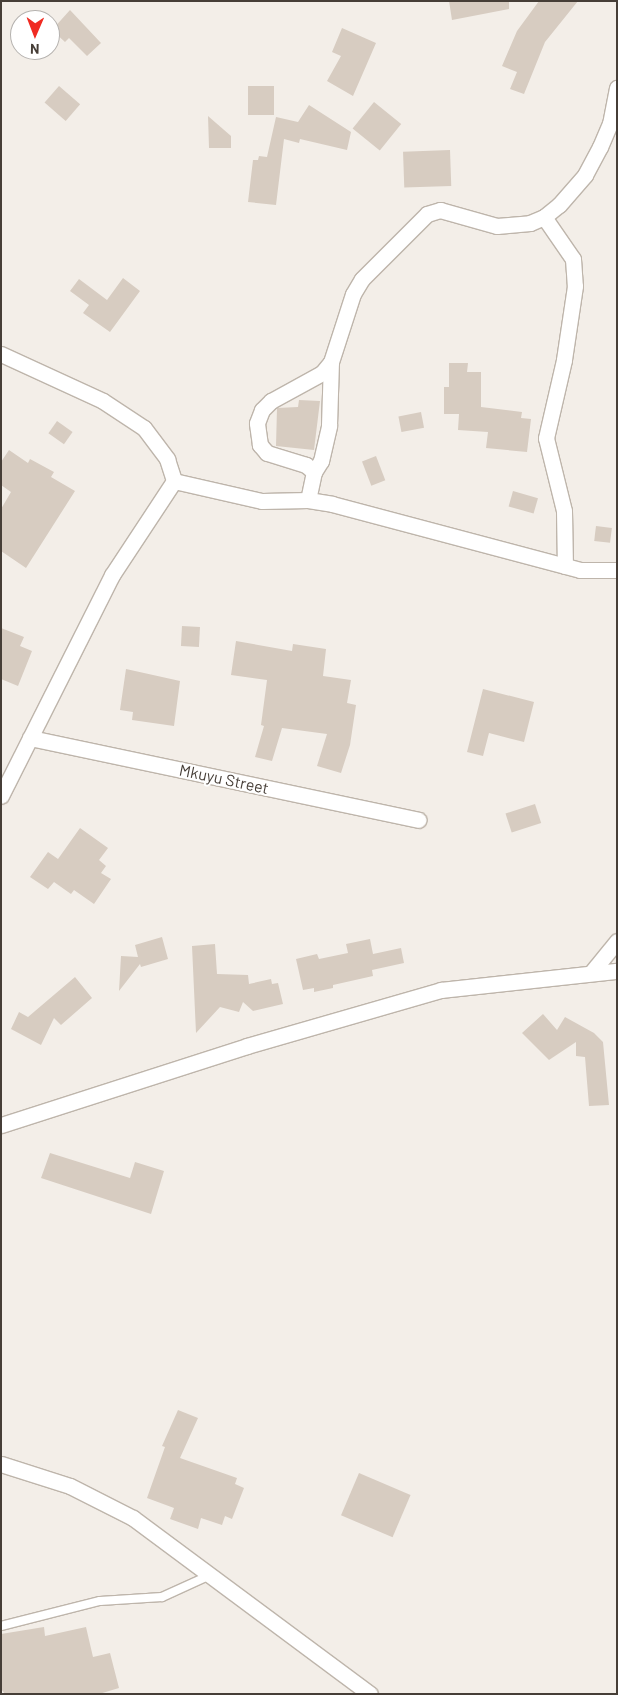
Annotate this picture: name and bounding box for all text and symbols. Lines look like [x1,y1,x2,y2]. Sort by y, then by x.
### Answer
north arrow [10,10,60,60]
text: N [30,41,40,58]
street label: Mkuyu Street [178,760,270,798]

